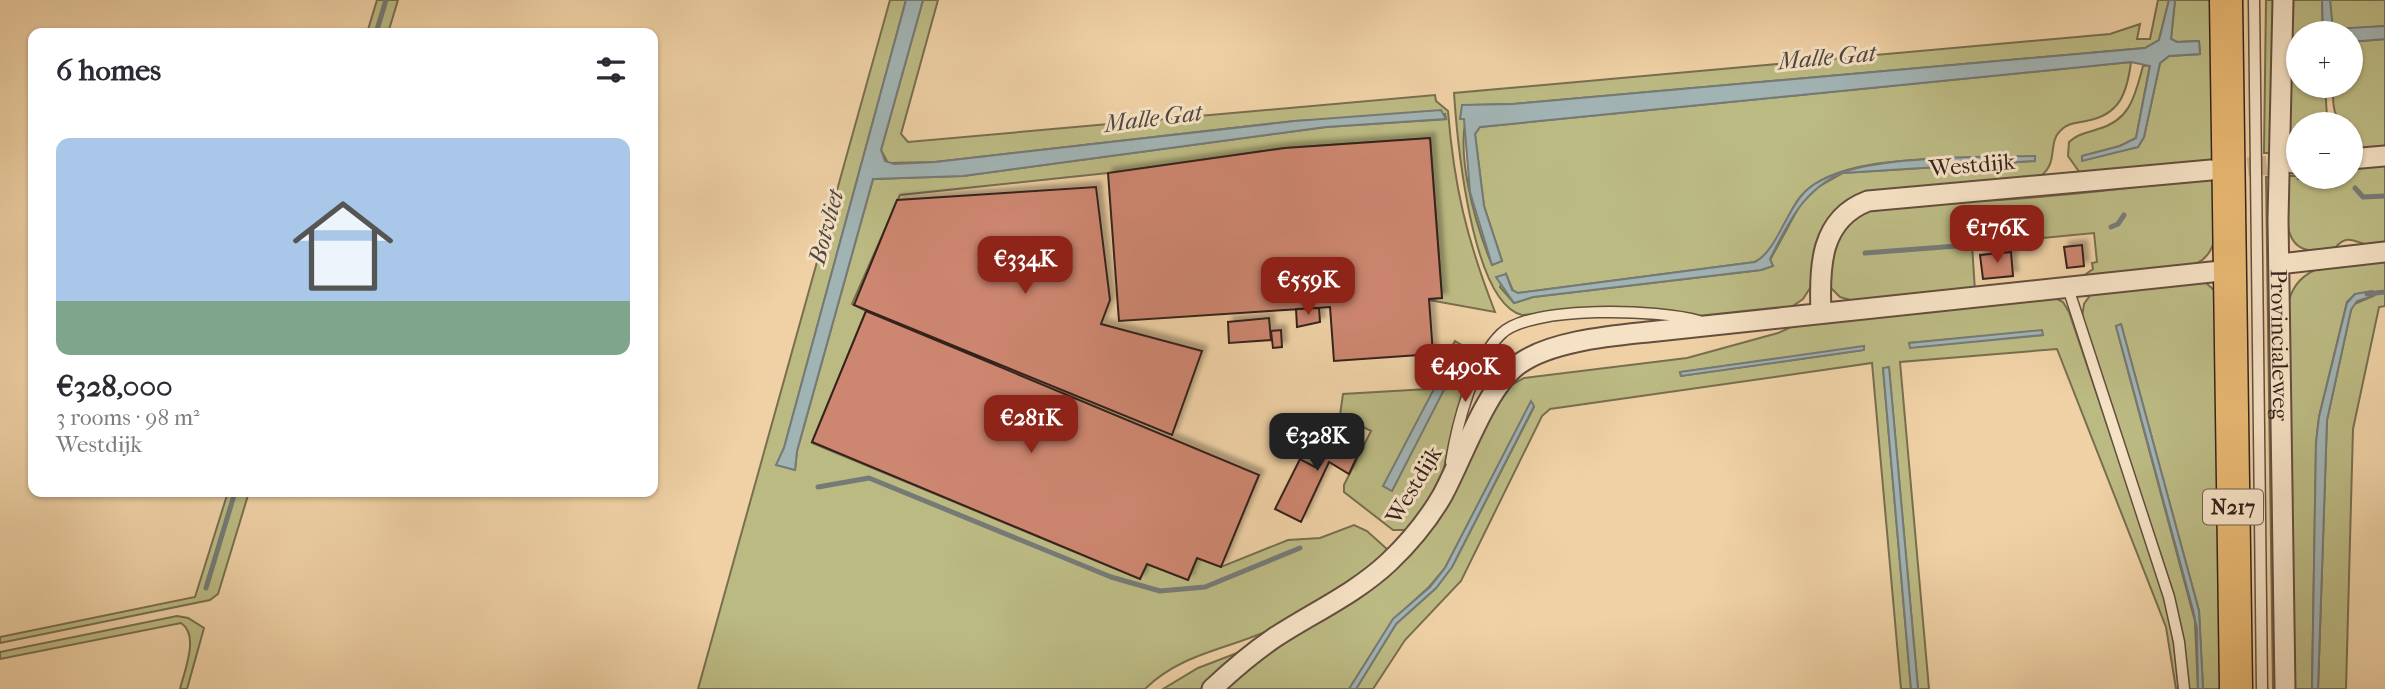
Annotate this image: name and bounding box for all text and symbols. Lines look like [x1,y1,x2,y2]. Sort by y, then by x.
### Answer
map controls [2286,21,2363,189]
button: + [2286,21,2363,98]
water label: Malle Gat [1775,39,1879,75]
icon: filters [592,51,630,89]
text: 6 homes [56,53,161,88]
water label: Malle Gat [1101,98,1205,138]
button: − [2286,112,2363,189]
street label: Westdijk [1927,148,2017,182]
icon: home [280,183,406,309]
water label: Botvliet [802,185,850,269]
pin: €176K [1948,205,2046,265]
text: €176K [1966,214,2028,241]
pin: €334K [976,236,1074,296]
text: €334K [994,245,1056,272]
pin: €559K [1259,258,1357,317]
text: €559K [1277,266,1339,293]
street label: Provincialeweg [2265,269,2295,422]
pin: €490K [1416,344,1514,404]
text: €490K [1431,353,1499,380]
text: €328,000 [56,369,173,404]
pin: €281K [982,396,1080,455]
text: 3 rooms · 98 m² [56,404,200,431]
text: €281K [1000,404,1062,431]
pin: €328K [1268,414,1366,473]
text: €328K [1285,422,1349,449]
text: Westdijk [56,431,142,458]
street label: Westdijk [1380,440,1448,530]
road number: N217 [2203,490,2263,524]

